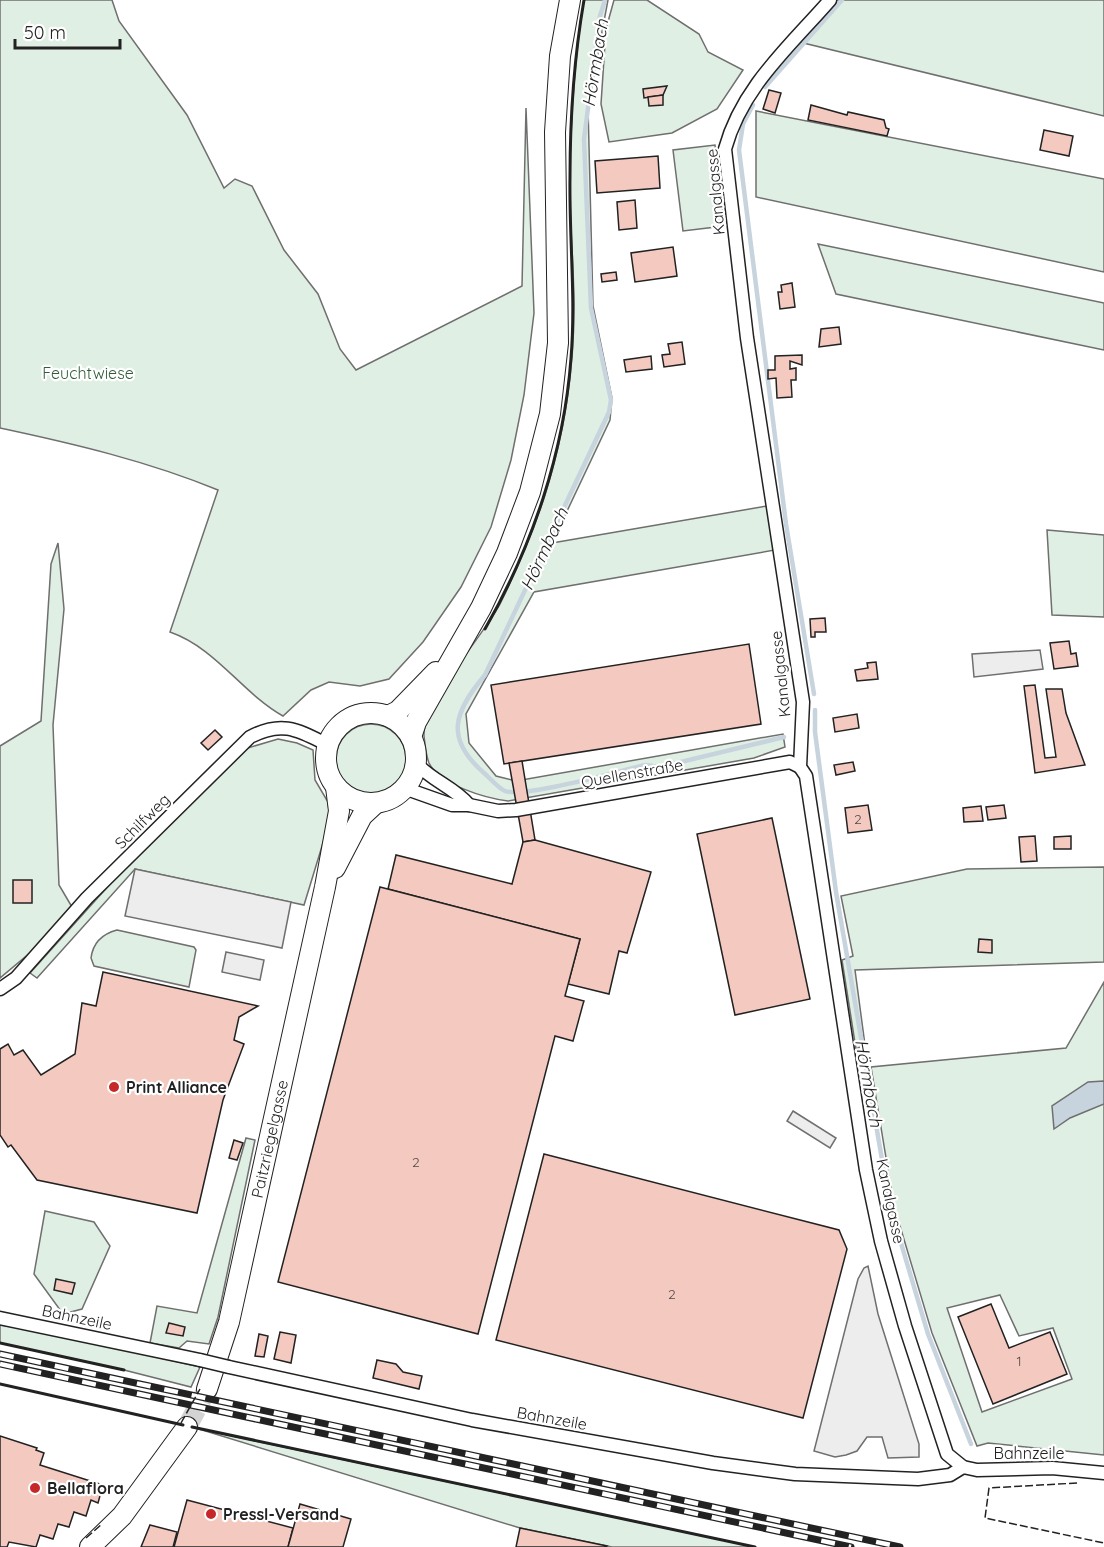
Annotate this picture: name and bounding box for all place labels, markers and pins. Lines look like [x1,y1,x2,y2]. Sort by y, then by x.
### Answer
place label: Print Alliance [126,1077,227,1097]
marker: Print Alliance [107,1080,121,1094]
place label: Bellaflora [47,1478,124,1498]
marker: Bellaflora [28,1481,42,1495]
place label: Pressl-Versand [223,1504,339,1524]
marker: Pressl-Versand [204,1507,218,1521]

